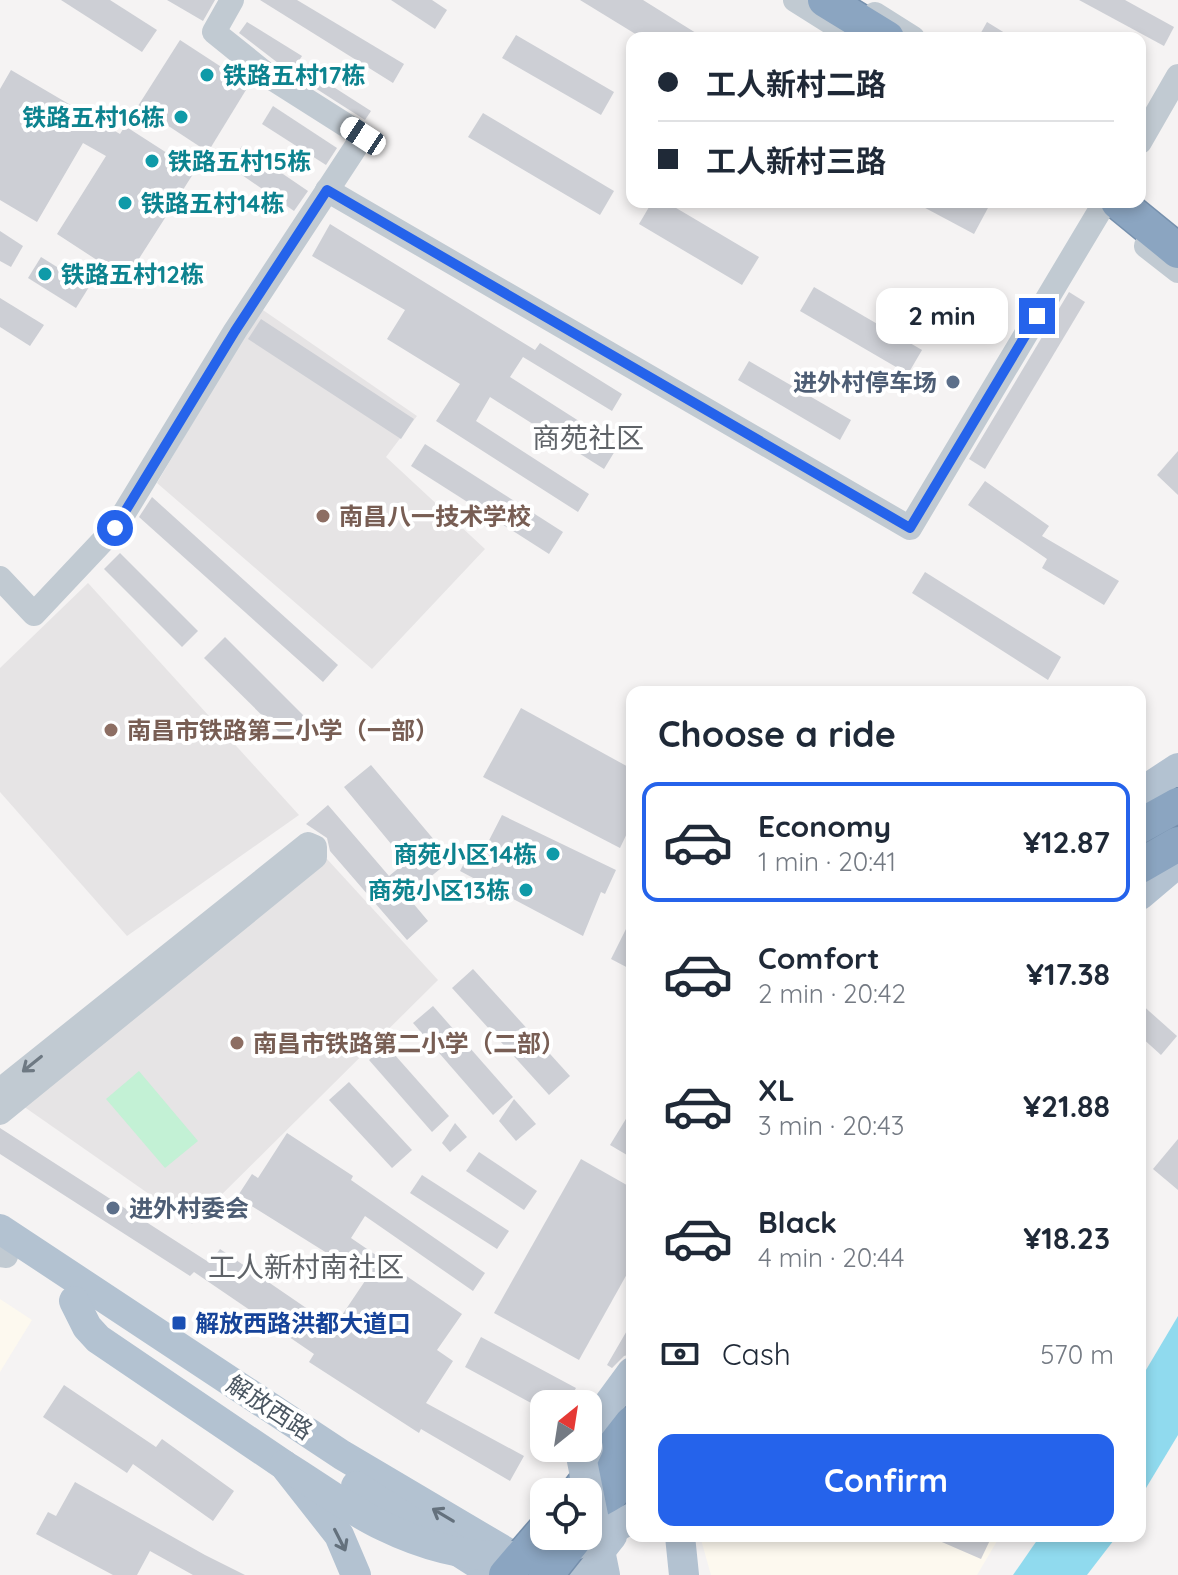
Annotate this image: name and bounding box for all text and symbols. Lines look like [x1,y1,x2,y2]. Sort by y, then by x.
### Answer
place label: 铁路五村17栋 [223,60,366,90]
text: 工人新村二路 [706,65,886,103]
marker: 铁路五村17栋 [198,66,216,84]
place label: 铁路五村16栋 [22,102,165,132]
marker: 铁路五村16栋 [172,108,190,126]
car [336,113,390,159]
text: 工人新村三路 [706,142,886,180]
place label: 铁路五村15栋 [168,146,311,176]
marker: 铁路五村15栋 [143,152,161,170]
place label: 铁路五村14栋 [141,188,284,218]
marker: 铁路五村14栋 [116,194,134,212]
place label: 铁路五村12栋 [61,259,204,289]
marker: 铁路五村12栋 [36,265,54,283]
callout: 2 min [877,288,1009,344]
route end [1019,298,1055,334]
text: 2 min [908,299,976,332]
place label: 进外村停车场 [793,367,937,397]
marker: 进外村停车场 [944,373,962,391]
district label: 商苑社区 [532,420,644,455]
place label: 南昌八一技术学校 [339,501,531,531]
marker: 南昌八一技术学校 [314,507,332,525]
route start [97,510,133,546]
text: Choose a ride [658,711,896,756]
place label: 南昌市铁路第二小学（一部） [127,715,439,745]
marker: 南昌市铁路第二小学（一部） [102,721,120,739]
icon: car [662,806,734,878]
text: Economy [758,807,891,845]
text: ¥12.87 [1023,823,1110,861]
place label: 商苑小区14栋 [394,839,537,869]
marker: 商苑小区14栋 [544,845,562,863]
text: 1 min · 20:41 [758,845,896,878]
place label: 商苑小区13栋 [368,875,510,905]
marker: 商苑小区13栋 [517,881,535,899]
icon: car [662,938,734,1010]
text: Comfort [758,939,879,977]
text: ¥17.38 [1026,955,1110,993]
text: 2 min · 20:42 [758,977,906,1010]
place label: 南昌市铁路第二小学（二部） [253,1028,565,1058]
marker: 南昌市铁路第二小学（二部） [228,1034,246,1052]
one-way arrow [22,1055,43,1073]
icon: car [662,1070,734,1142]
text: XL [758,1071,795,1109]
text: ¥21.88 [1023,1087,1110,1125]
text: 3 min · 20:43 [758,1109,904,1142]
place label: 进外村委会 [129,1193,249,1223]
marker: 进外村委会 [104,1199,122,1217]
icon: car [662,1202,734,1274]
text: Black [758,1203,837,1241]
text: ¥18.23 [1023,1219,1110,1257]
text: 4 min · 20:44 [758,1241,905,1274]
district label: 工人新村南社区 [208,1249,404,1284]
place label: 解放西路洪都大道口 [195,1308,411,1338]
marker: 解放西路洪都大道口 [170,1314,188,1332]
icon: cash [658,1332,702,1376]
text: Cash [722,1335,791,1373]
text: 570 m [1040,1338,1114,1371]
street label: 解放西路 [222,1368,318,1446]
north arrow [530,1390,602,1462]
map controls [530,1390,602,1550]
button: Confirm [658,1434,1114,1526]
button: locate [530,1478,602,1550]
one-way arrow [432,1507,455,1523]
one-way arrow [333,1528,349,1552]

